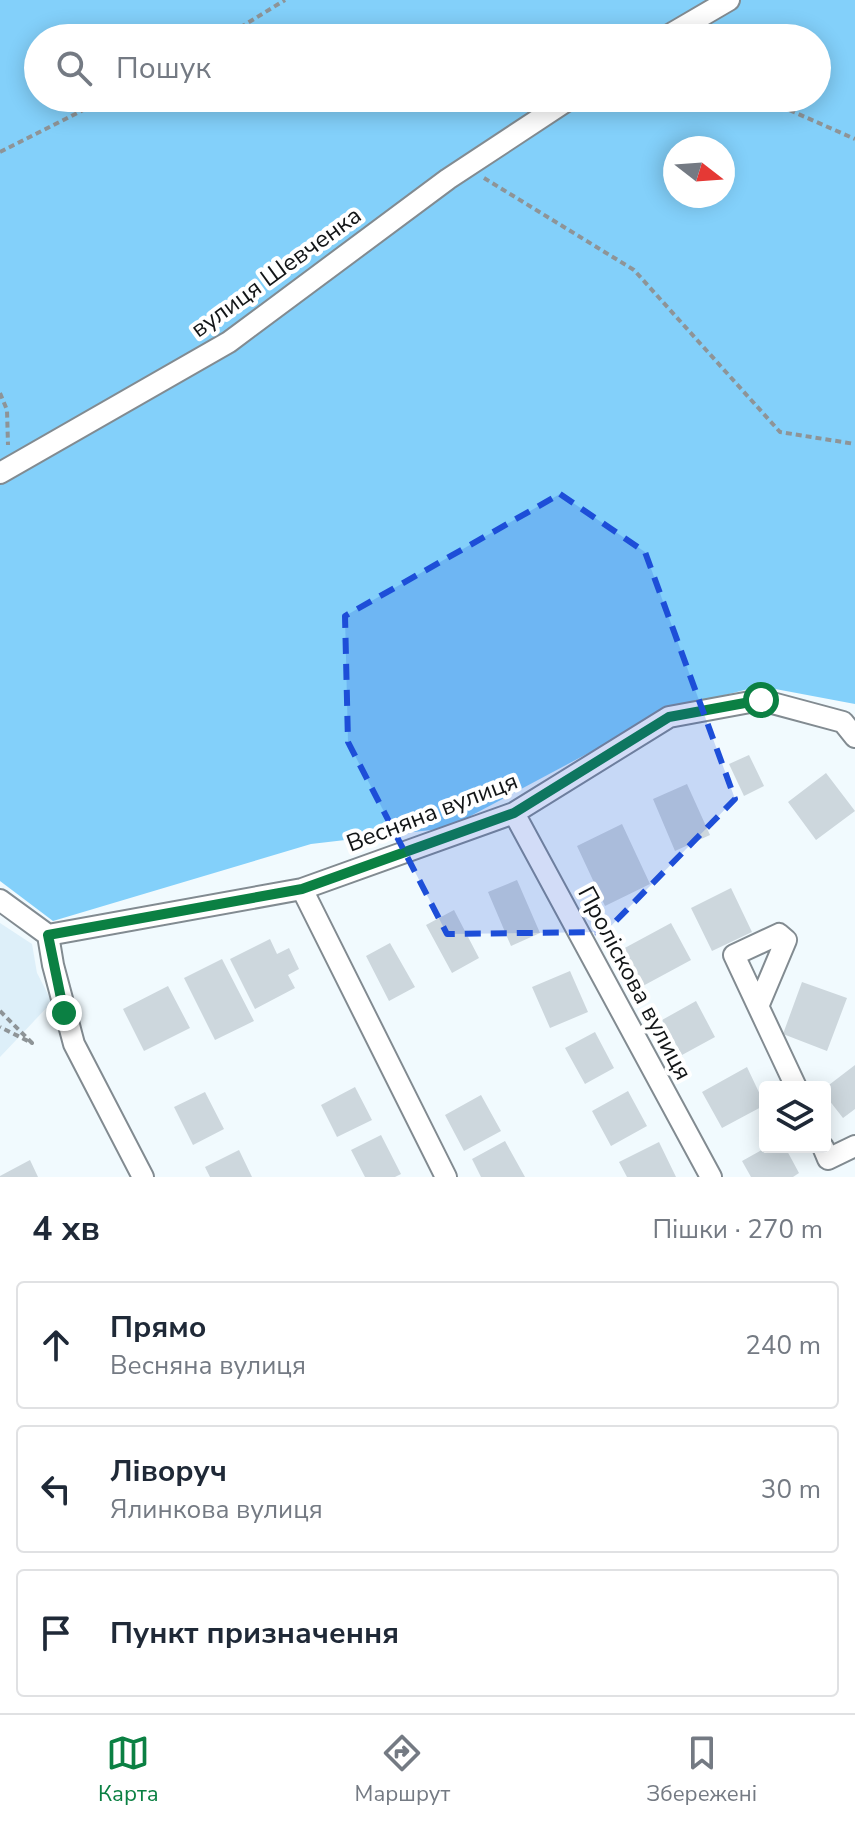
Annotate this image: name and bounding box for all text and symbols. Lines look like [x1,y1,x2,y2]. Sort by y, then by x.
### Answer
search box [24,24,831,112]
icon: search [52,46,96,90]
text: Пошук [116,48,211,89]
north arrow [663,136,735,208]
street label: вулиця Шевченка [184,199,368,345]
route start [743,682,779,718]
street label: Весняна вулиця [342,765,522,859]
street label: Проліскова вулиця [570,880,700,1086]
route end [46,995,82,1031]
map controls [759,1081,831,1153]
button: layers [759,1081,831,1153]
text: 4 хв [32,1206,100,1252]
text: Пішки · 270 m [652,1212,823,1247]
text: Прямо [110,1307,207,1348]
icon: ahead [34,1323,78,1367]
text: 240 m [745,1328,821,1363]
text: Весняна вулиця [110,1348,306,1383]
text: Ліворуч [110,1451,227,1492]
icon: left [34,1467,78,1511]
text: 30 m [761,1472,821,1507]
text: Ялинкова вулиця [110,1492,323,1527]
icon: arrive [34,1611,78,1655]
text: Пункт призначення [110,1613,399,1654]
tab: Карта [98,1731,159,1809]
tab: Маршрут [355,1731,450,1809]
tab: Збережені [646,1731,757,1809]

